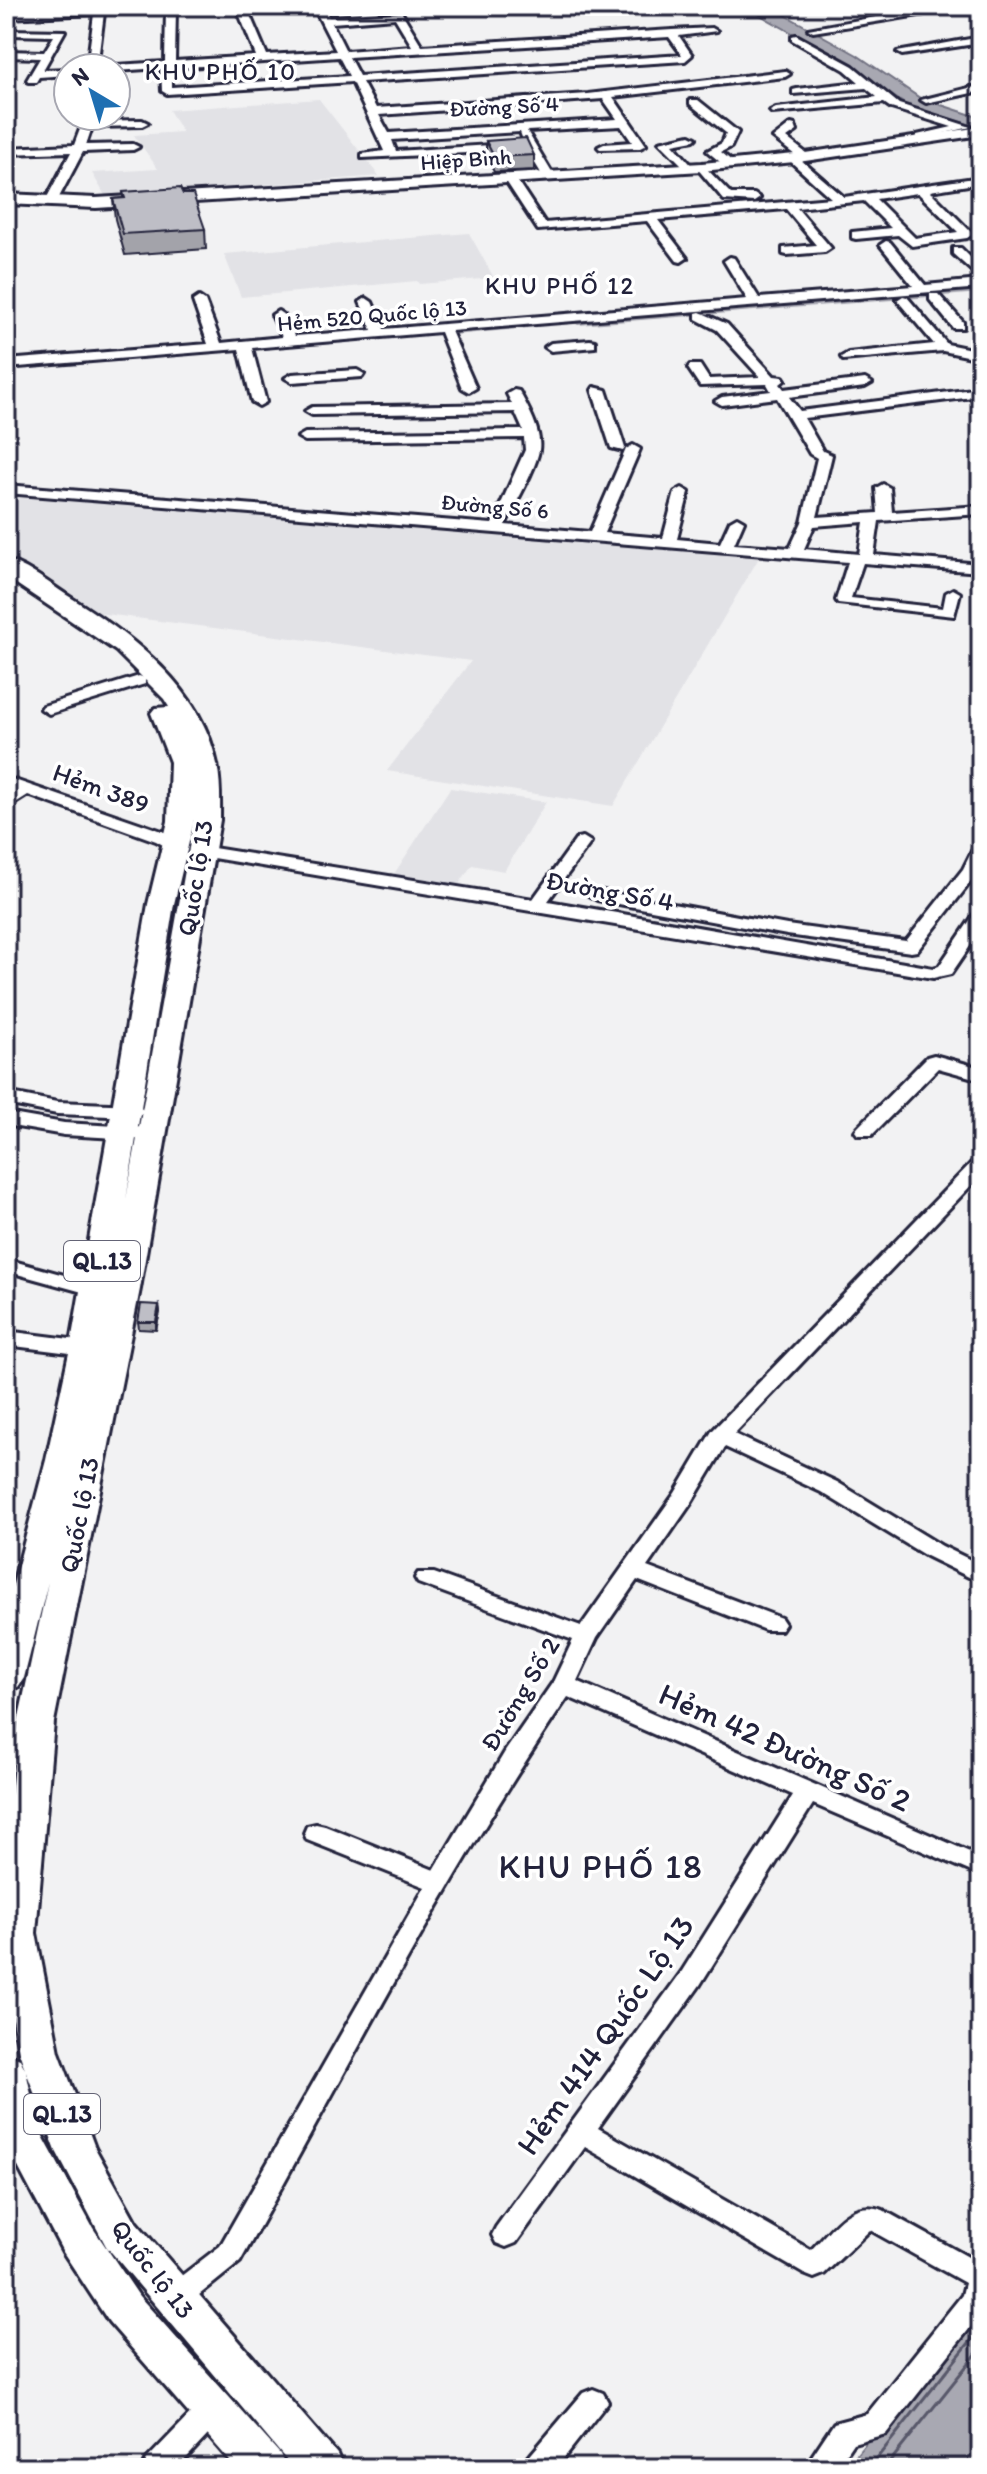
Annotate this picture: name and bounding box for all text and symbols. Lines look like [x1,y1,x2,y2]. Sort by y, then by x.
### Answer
north arrow [52,52,132,132]
district label: KHU PHỐ 10 [145,57,297,86]
text: N [66,61,94,92]
street label: Đường Số 4 [449,90,559,123]
street label: Hiệp Bình [420,143,513,176]
district label: KHU PHỐ 12 [485,271,635,300]
street label: Hẻm 520 Quốc lộ 13 [276,294,468,337]
street label: Đường Số 6 [440,488,550,525]
street label: Hẻm 389 [48,756,154,820]
street label: Quốc lộ 13 [170,818,220,938]
street label: Đường Số 4 [543,864,677,918]
road number: QL.13 [64,1241,140,1281]
street label: Quốc lộ 13 [52,1454,106,1576]
street label: Đường Số 2 [473,1631,567,1757]
street label: Hẻm 42 Đường Số 2 [653,1674,917,1820]
district label: KHU PHỐ 18 [498,1846,704,1887]
street label: Hẻm 414 Quốc Lộ 13 [508,1908,702,2162]
road number: QL.13 [24,2094,100,2134]
street label: Quốc lộ 13 [104,2213,202,2325]

